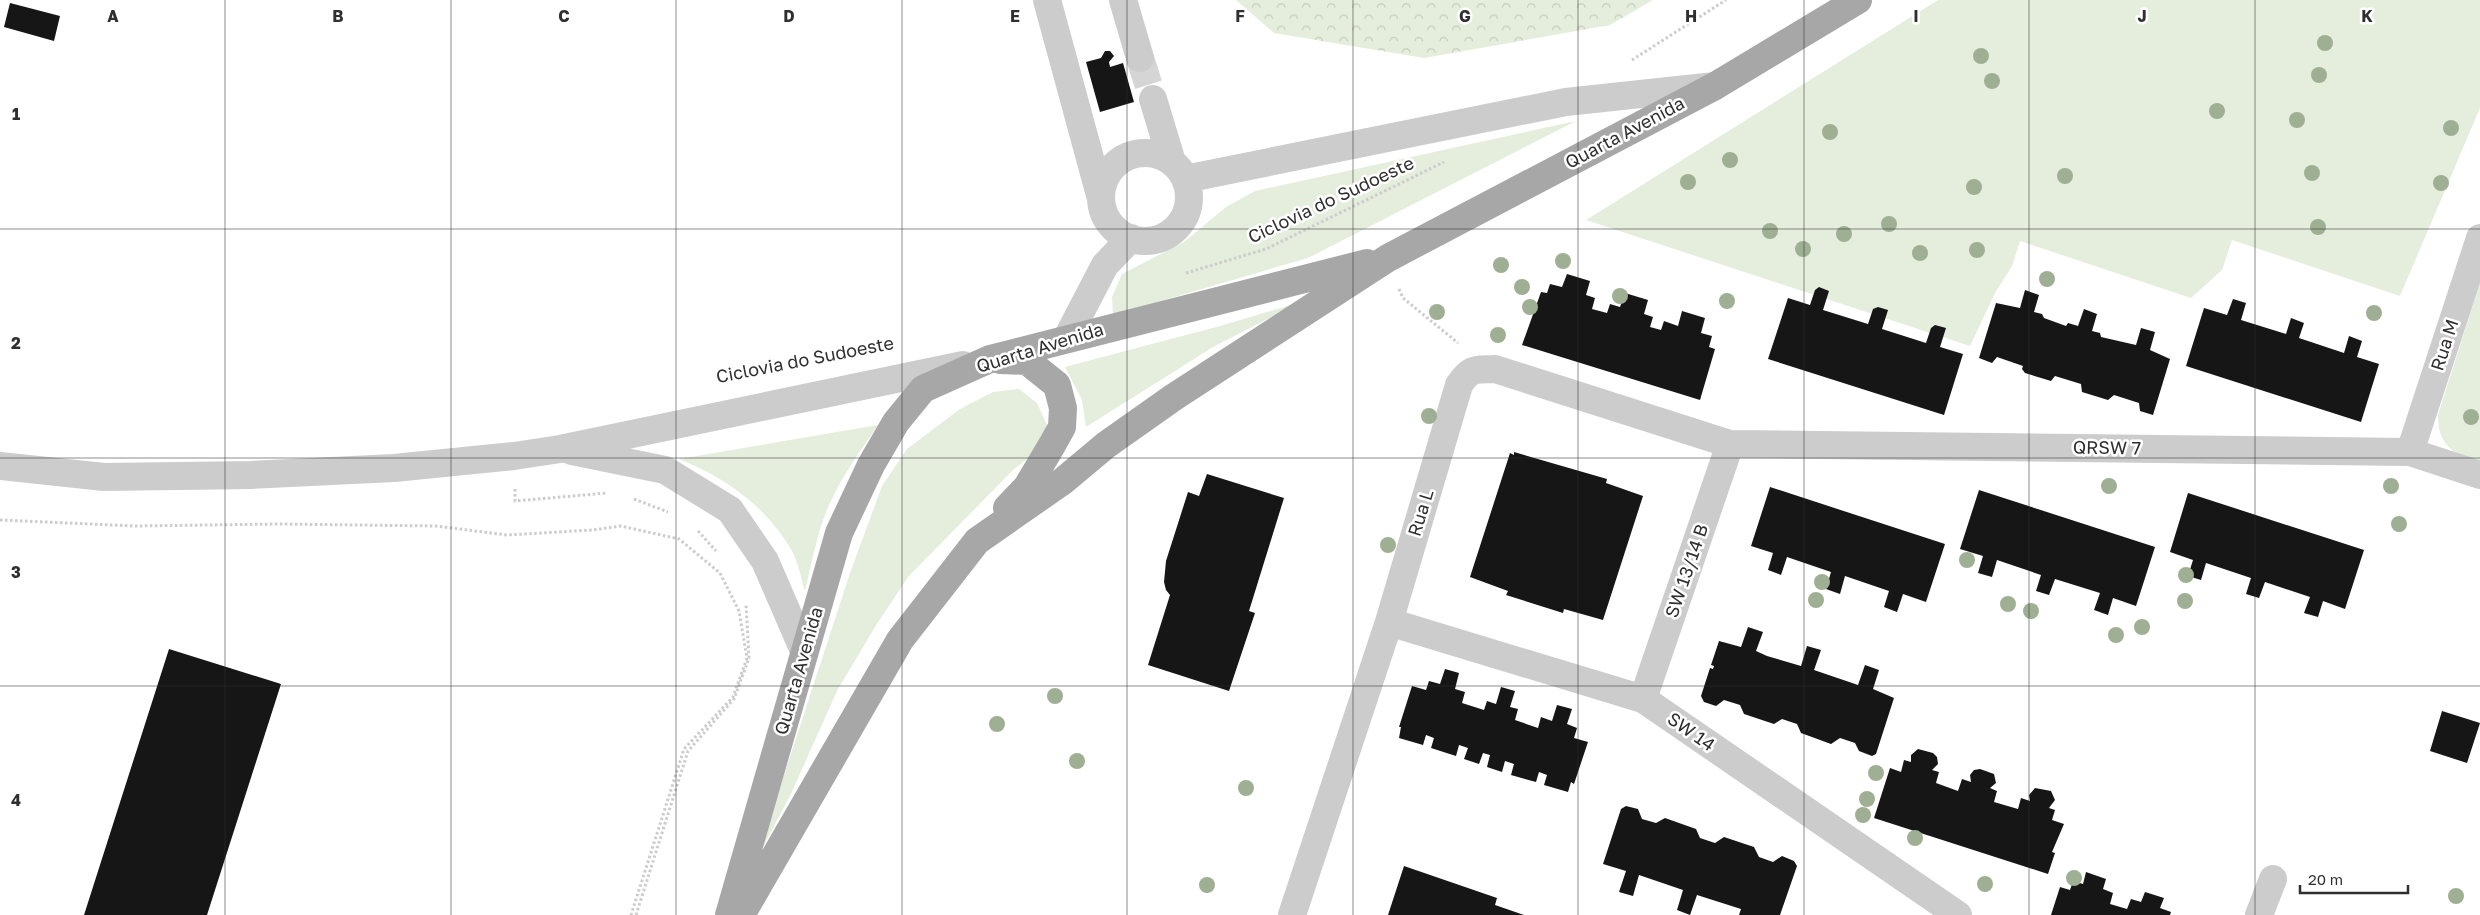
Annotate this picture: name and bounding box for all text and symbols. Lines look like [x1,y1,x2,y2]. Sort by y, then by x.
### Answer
text: A [107,6,119,26]
text: B [332,6,344,26]
text: C [558,6,570,26]
text: D [783,6,795,26]
text: E [1010,6,1020,26]
text: F [1235,6,1245,26]
text: G [1459,6,1471,26]
text: H [1685,6,1697,26]
text: I [1913,6,1919,26]
text: J [2137,6,2147,26]
text: K [2361,6,2373,26]
street label: Quarta Avenida [1561,91,1688,173]
text: 1 [12,104,20,124]
street label: Ciclovia do Sudoeste [1244,151,1417,247]
street label: Rua M [2425,316,2463,373]
street label: Quarta Avenida [973,317,1106,377]
street label: Ciclovia do Sudoeste [714,331,896,387]
text: 2 [11,333,21,353]
street label: QRSW 7 [2073,435,2141,459]
street label: Rua L [1403,487,1438,539]
street label: SW 13/14 B [1660,521,1712,620]
text: 3 [11,562,21,582]
street label: Quarta Avenida [769,604,827,737]
street label: SW 14 [1664,707,1720,755]
text: 4 [11,790,21,810]
scale bar [2300,862,2408,894]
text: 20 m [2308,870,2343,888]

